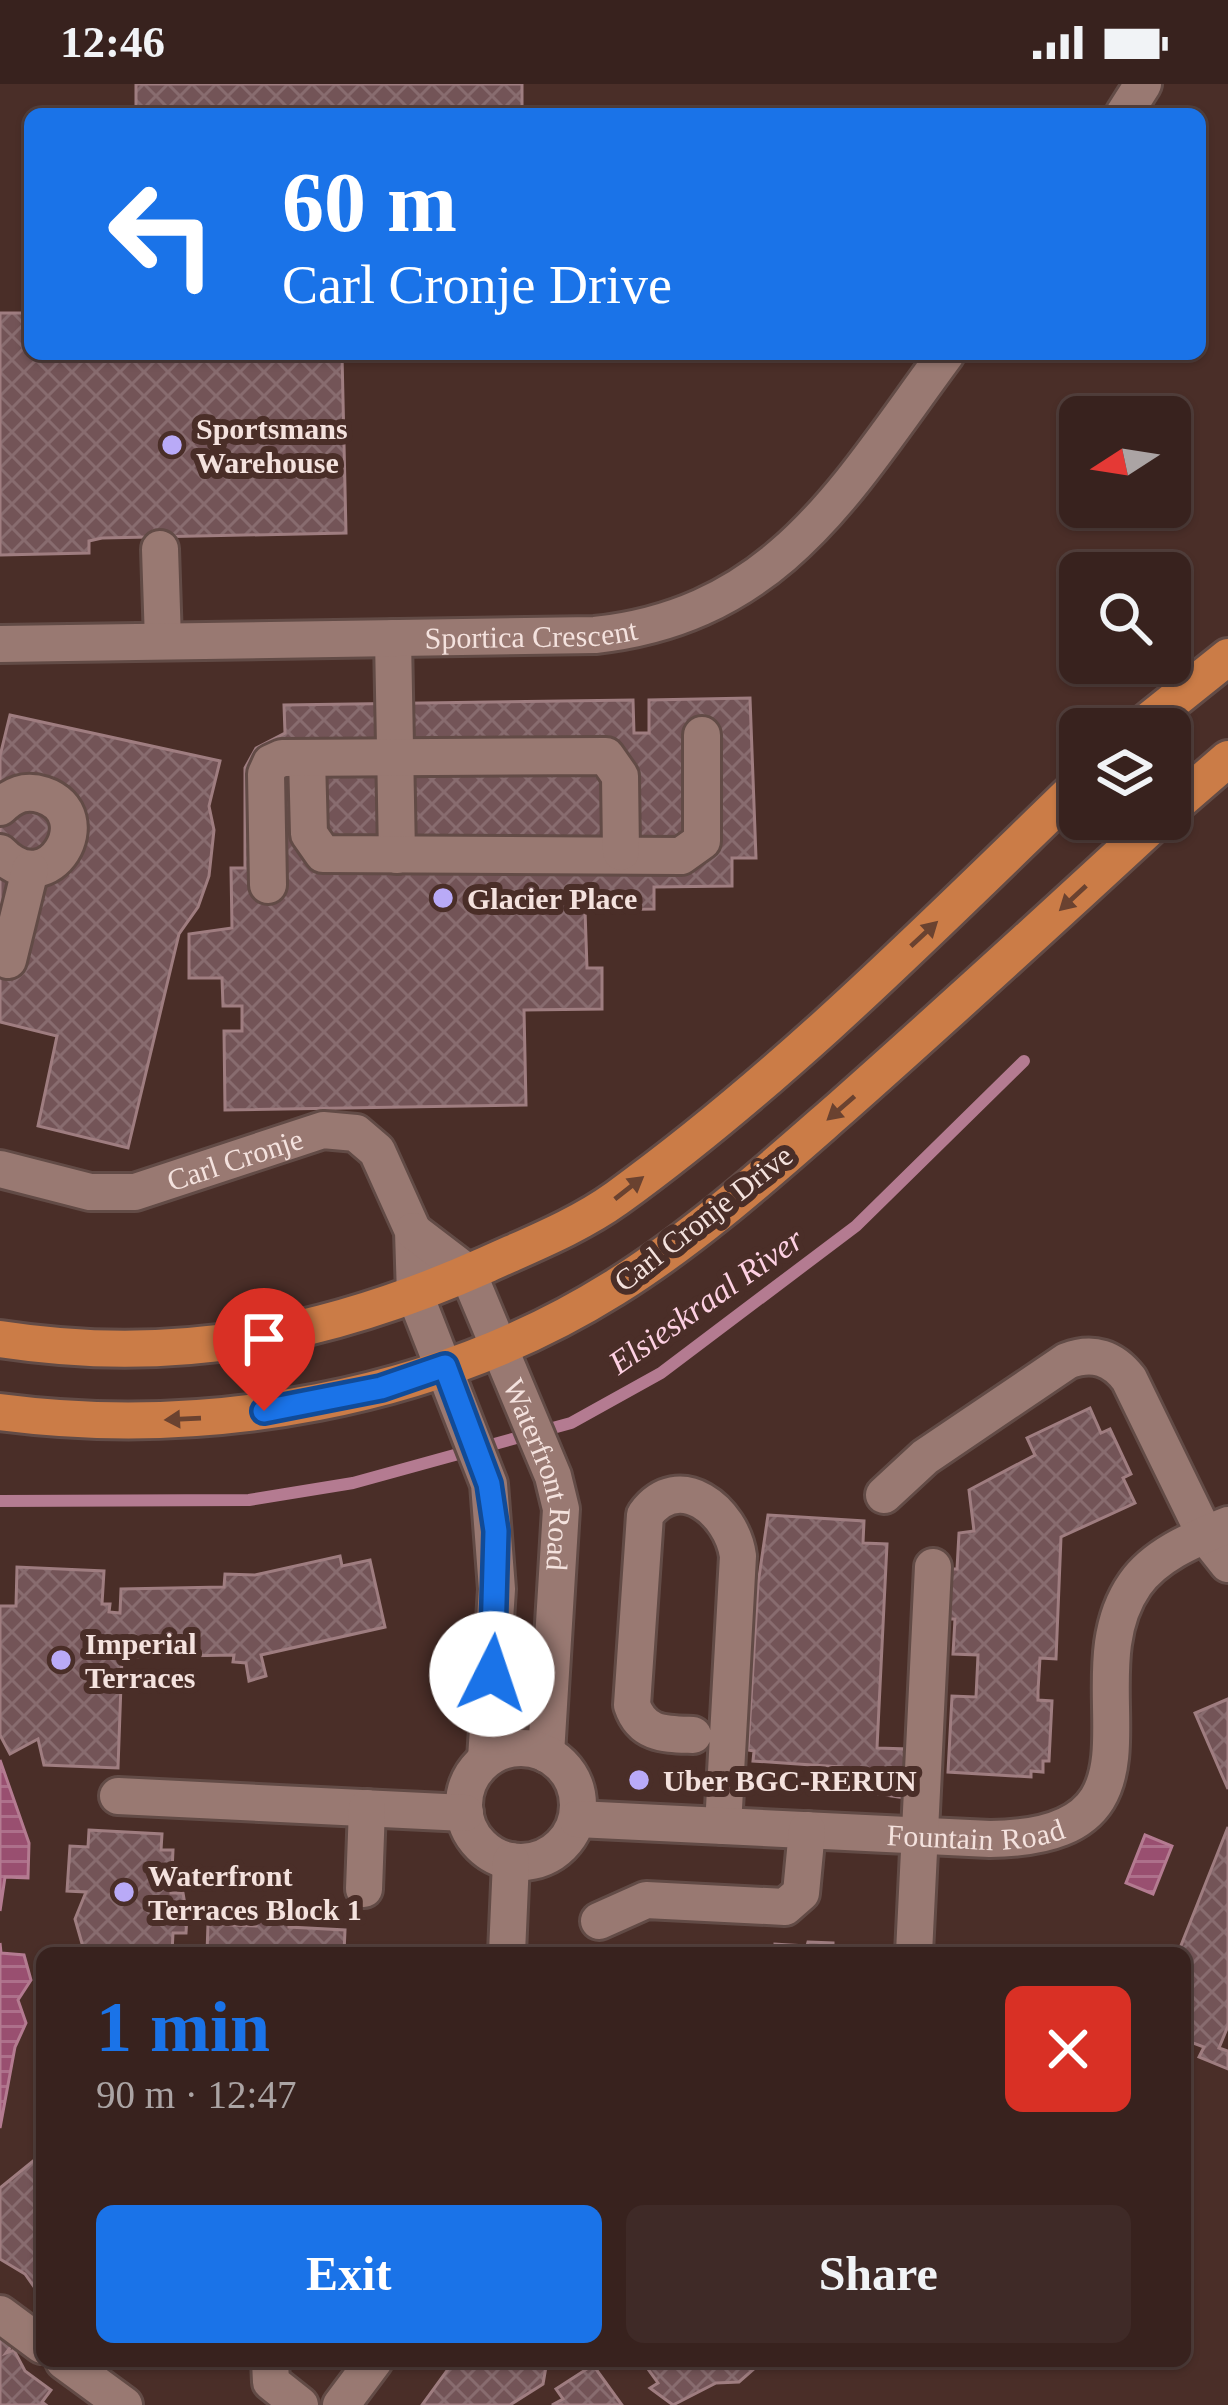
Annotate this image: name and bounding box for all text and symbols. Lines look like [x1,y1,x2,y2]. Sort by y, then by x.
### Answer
text: 12:46 [60,17,165,67]
icon: left [84,156,240,312]
text: 60 m [282,156,457,249]
text: Carl Cronje Drive [282,255,672,315]
north arrow [1059,396,1191,528]
map controls [1059,396,1191,840]
place label: Sportsmans Warehouse [196,412,348,479]
marker: Sportsmans Warehouse [159,432,185,458]
button: search [1059,552,1191,684]
street label: Sportica Crescent [424,612,641,654]
button: layers [1059,708,1191,840]
place label: Glacier Place [467,882,637,915]
one-way arrow [1059,884,1088,911]
marker: Glacier Place [430,885,456,911]
one-way arrow [910,921,939,948]
one-way arrow [826,1094,855,1121]
street label: Carl Cronje [163,1121,307,1197]
street label: Carl Cronje Drive [607,1138,799,1298]
one-way arrow [613,1176,644,1201]
water label: Elsieskraal River [601,1221,810,1382]
pin [213,1288,315,1411]
icon: arrive [231,1306,297,1372]
street label: Waterfront Road [497,1373,578,1572]
one-way arrow [163,1410,201,1429]
position arrow [429,1611,555,1737]
place label: Imperial Terraces [85,1627,197,1694]
marker: Imperial Terraces [48,1647,74,1673]
place label: Uber BGC-RERUN [663,1764,917,1797]
marker: Uber BGC-RERUN [626,1767,652,1793]
street label: Fountain Road [886,1812,1068,1856]
place label: Waterfront Terraces Block 1 [148,1859,362,1926]
marker: Waterfront Terraces Block 1 [111,1879,137,1905]
button: close [1005,1986,1131,2112]
text: 1 min [96,1987,270,2067]
text: 90 m · 12:47 [96,2073,296,2116]
button: Exit [96,2205,602,2343]
button: Share [626,2205,1131,2343]

